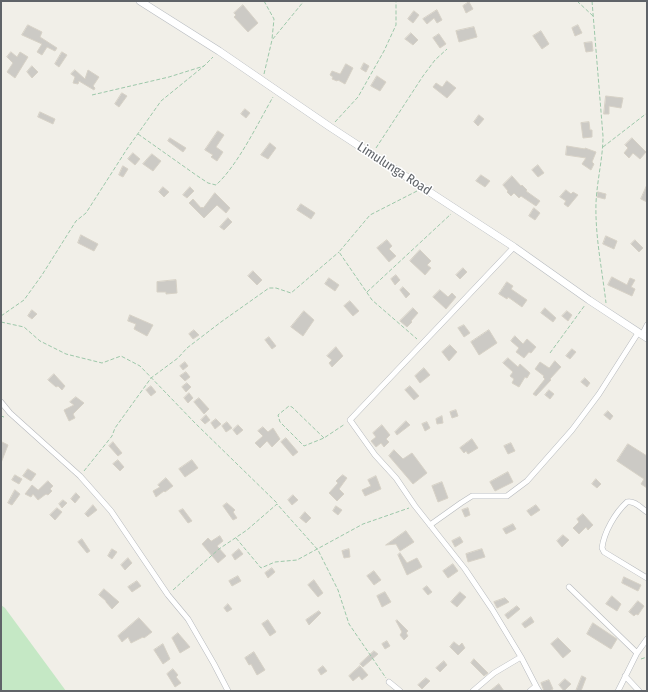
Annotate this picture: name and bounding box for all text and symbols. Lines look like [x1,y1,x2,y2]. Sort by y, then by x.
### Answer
street label: Limulunga Road [354,139,434,199]

